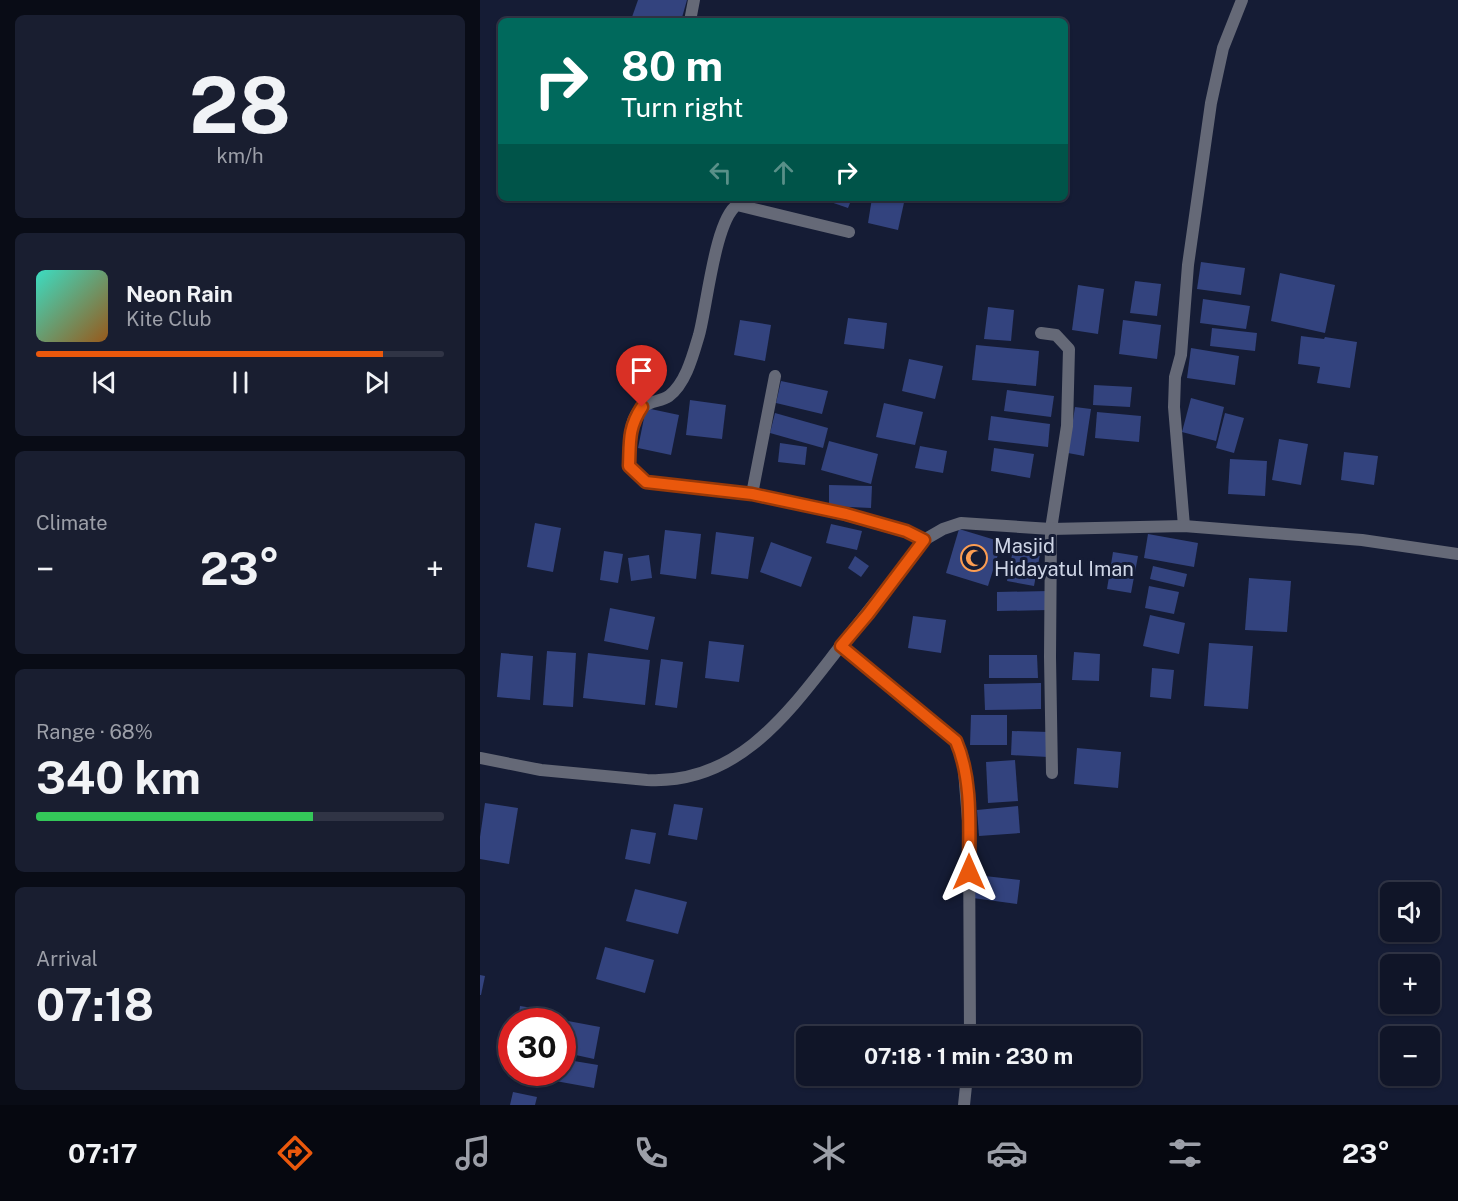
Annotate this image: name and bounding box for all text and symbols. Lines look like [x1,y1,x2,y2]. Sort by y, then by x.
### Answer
text: 80 m [621,41,723,90]
icon: right [522,42,600,120]
text: 28 [189,59,291,151]
text: Turn right [621,91,744,123]
text: km/h [216,144,264,168]
icon: left [704,156,737,189]
icon: ahead [767,156,800,189]
icon: right [830,156,863,189]
text: Neon Rain [126,281,233,307]
text: Kite Club [126,307,211,331]
pin [616,345,667,407]
icon: arrive [625,354,658,387]
icon: previous [88,366,121,399]
icon: pause [224,366,257,399]
icon: next [360,366,393,399]
text: Climate [36,511,108,535]
place label: Masjid Hidayatul Iman [994,534,1134,581]
text: 23° [200,542,280,595]
mosque icon: Masjid Hidayatul Iman [959,543,989,573]
text: − [36,550,54,588]
text: + [426,550,444,588]
text: Range · 68% [36,720,153,744]
text: 340 km [36,751,201,804]
position arrow [937,840,1001,904]
map controls [1380,882,1440,1086]
button: sound [1380,882,1440,942]
text: Arrival [36,947,98,971]
button: + [1380,954,1440,1014]
text: 07:18 [36,978,154,1031]
speed limit sign: 30 [498,1008,576,1086]
button: − [1380,1026,1440,1086]
text: 07:18 · 1 min · 230 m [864,1043,1073,1069]
icon: directions [274,1132,316,1174]
icon: music [452,1132,494,1174]
icon: phone [630,1132,672,1174]
icon: climate [808,1132,850,1174]
icon: car [986,1132,1028,1174]
icon: filters [1164,1132,1206,1174]
text: 07:17 [68,1137,138,1169]
text: 23° [1342,1137,1390,1169]

